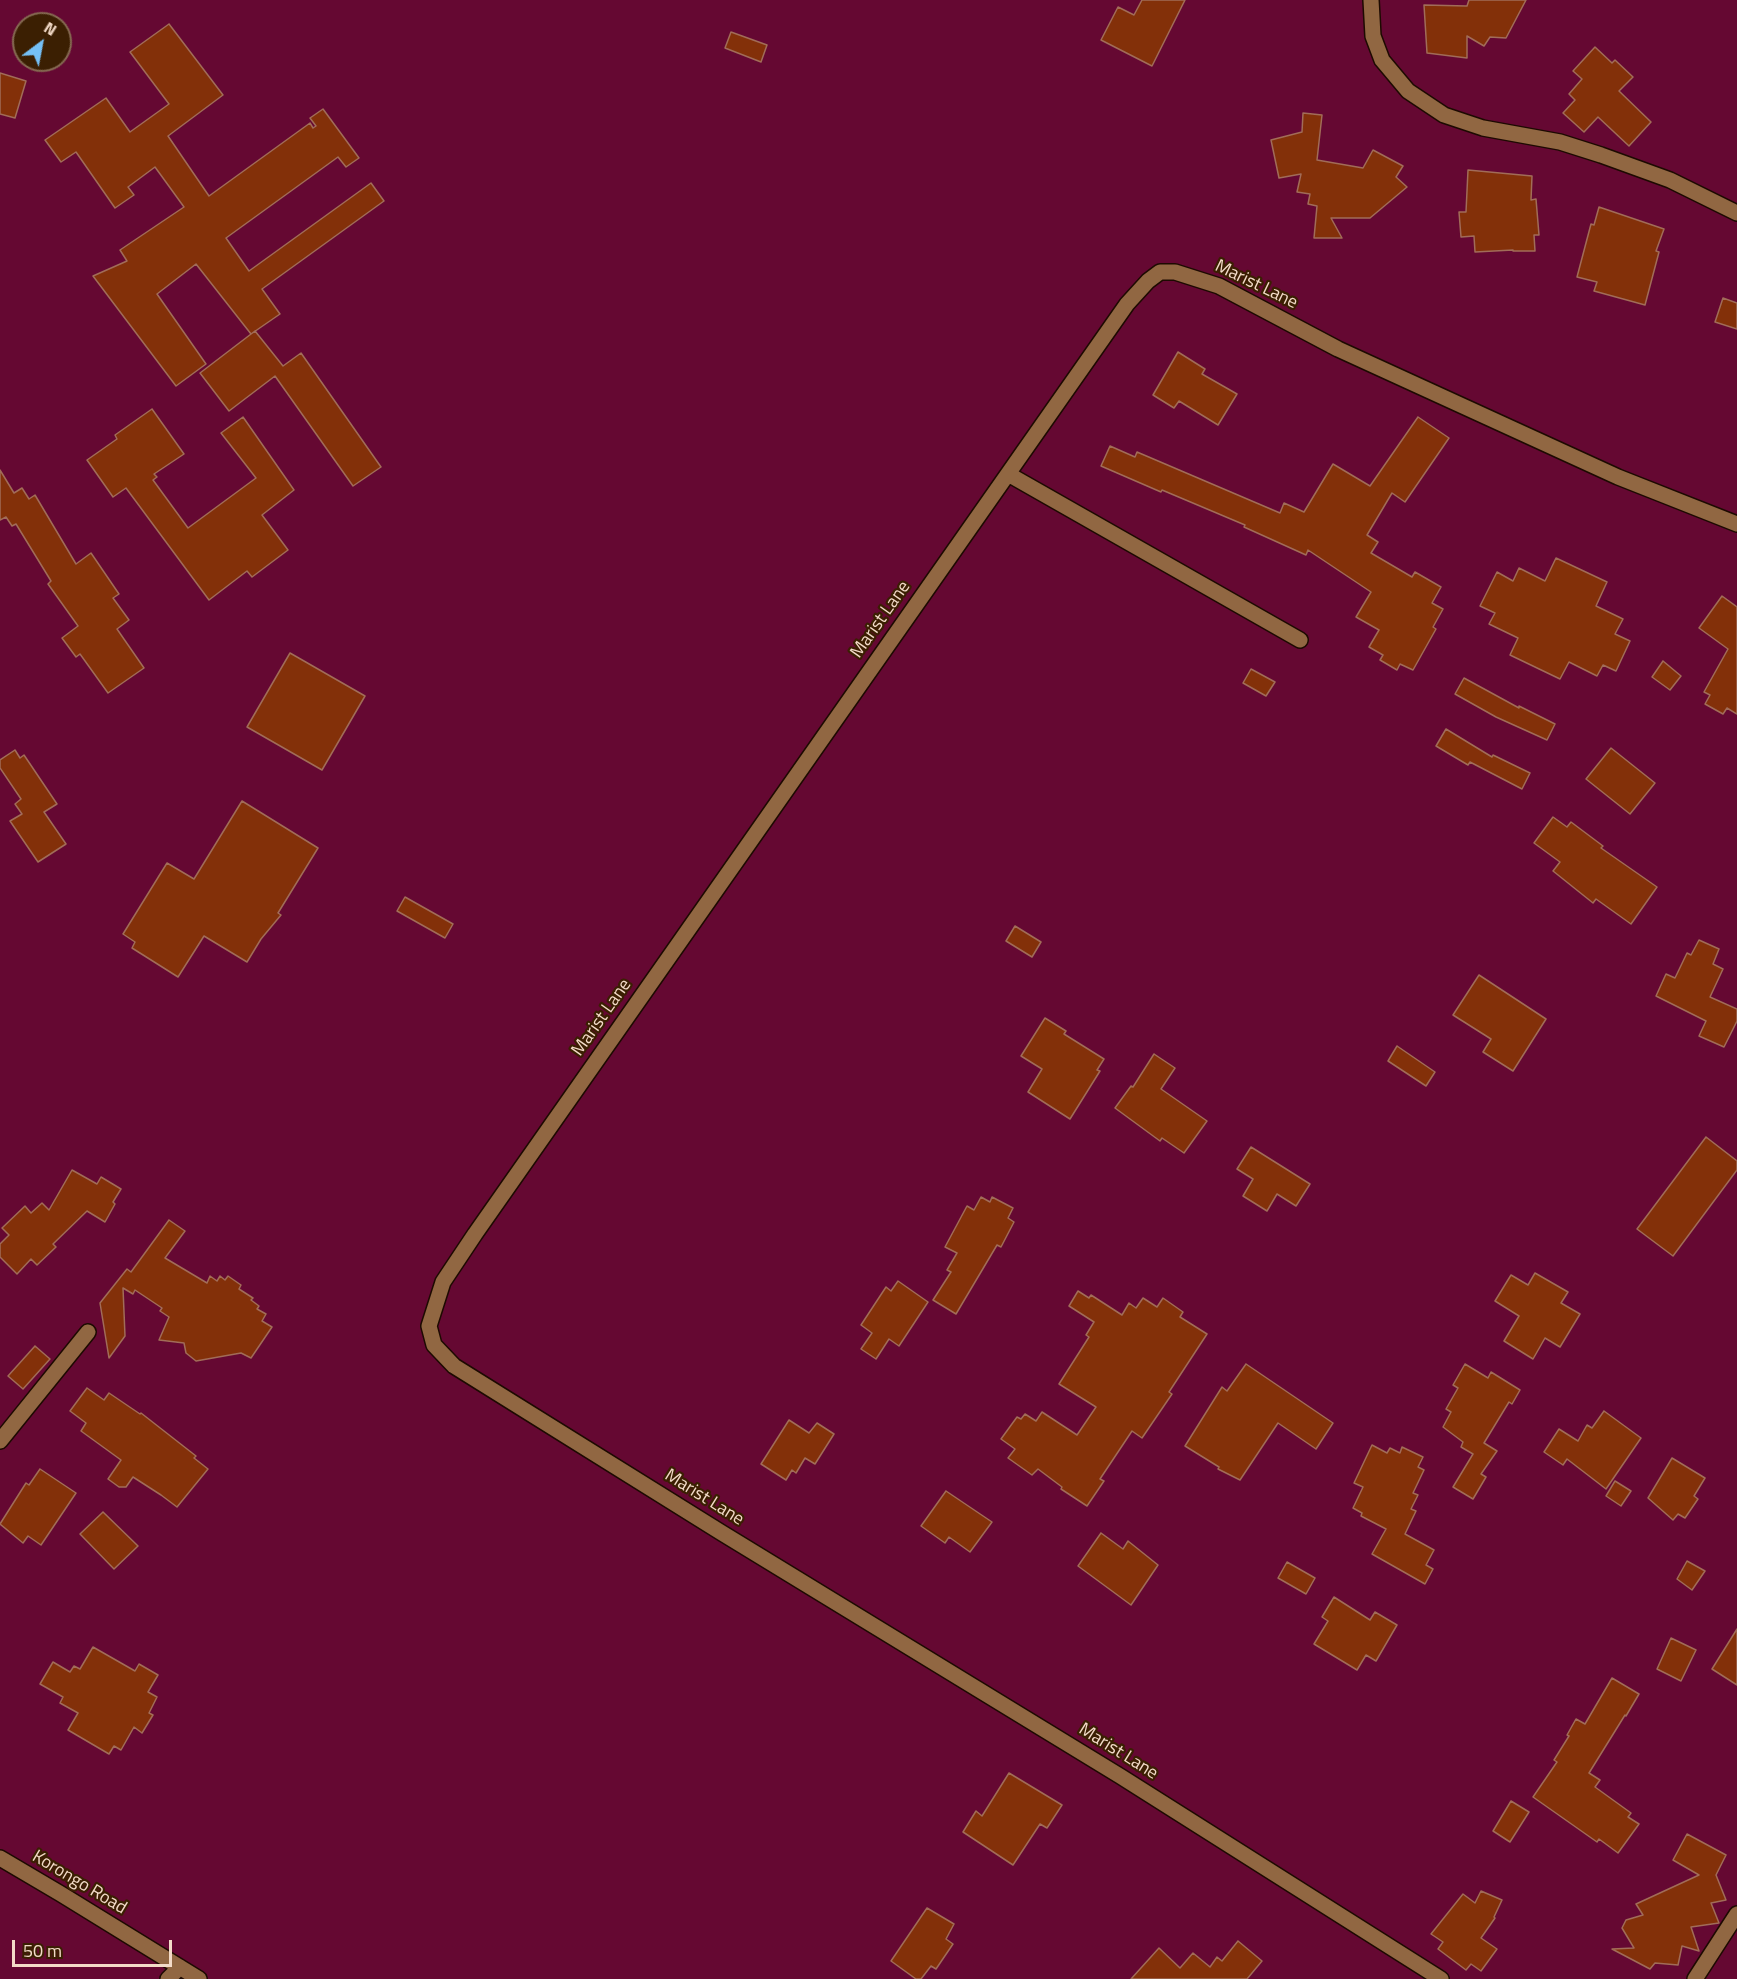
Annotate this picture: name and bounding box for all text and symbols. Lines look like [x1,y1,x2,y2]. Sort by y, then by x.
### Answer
north arrow [12,12,72,72]
text: N [39,15,62,42]
street label: Marist Lane [1211,256,1301,314]
street label: Marist Lane [847,577,915,663]
street label: Marist Lane [568,975,636,1061]
street label: Marist Lane [660,1465,748,1531]
street label: Marist Lane [1074,1719,1162,1785]
street label: Korongo Road [28,1846,130,1920]
scale bar [15,1928,176,1966]
text: 50 m [23,1937,62,1964]

